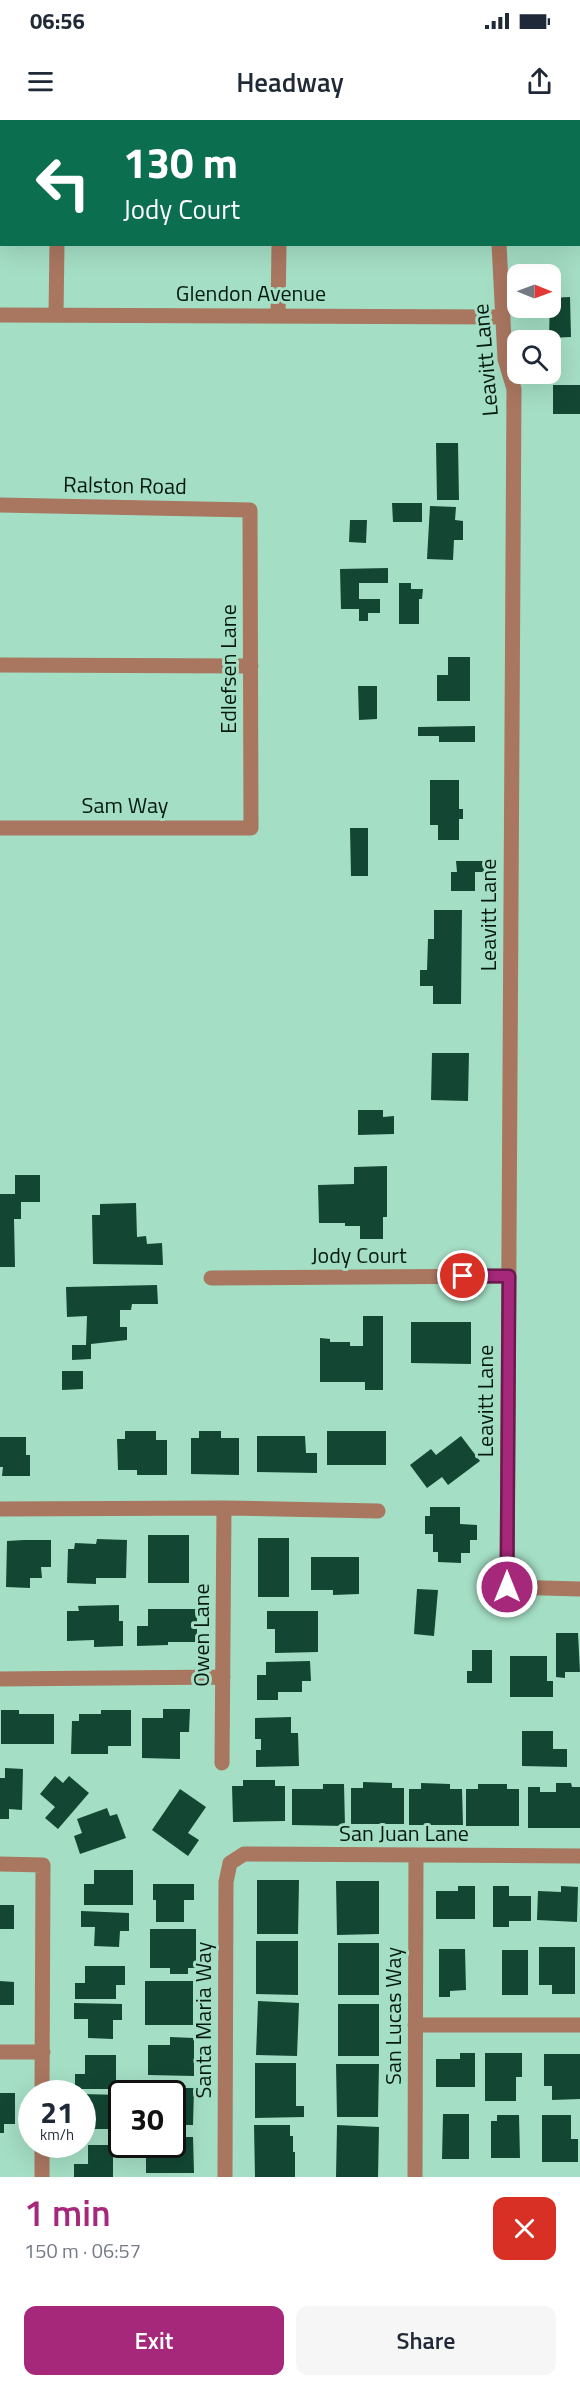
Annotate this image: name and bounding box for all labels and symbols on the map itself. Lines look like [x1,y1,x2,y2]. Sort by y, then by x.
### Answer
north arrow [507,264,561,318]
street label: Glendon Avenue [176,276,326,310]
street label: Leavitt Lane [463,302,507,418]
street label: Ralston Road [63,467,187,503]
street label: Edlefsen Lane [211,604,245,734]
street label: Sam Way [82,788,169,822]
street label: Leavitt Lane [471,859,505,971]
street label: Jody Court [311,1238,407,1272]
pin [437,1250,488,1301]
street label: Leavitt Lane [468,1345,502,1457]
position arrow [475,1555,539,1619]
street label: Owen Lane [184,1583,218,1687]
street label: San Juan Lane [339,1816,469,1850]
street label: Santa Maria Way [186,1941,220,2098]
street label: San Lucas Way [376,1947,410,2085]
speed limit sign: 30 [108,2080,186,2158]

